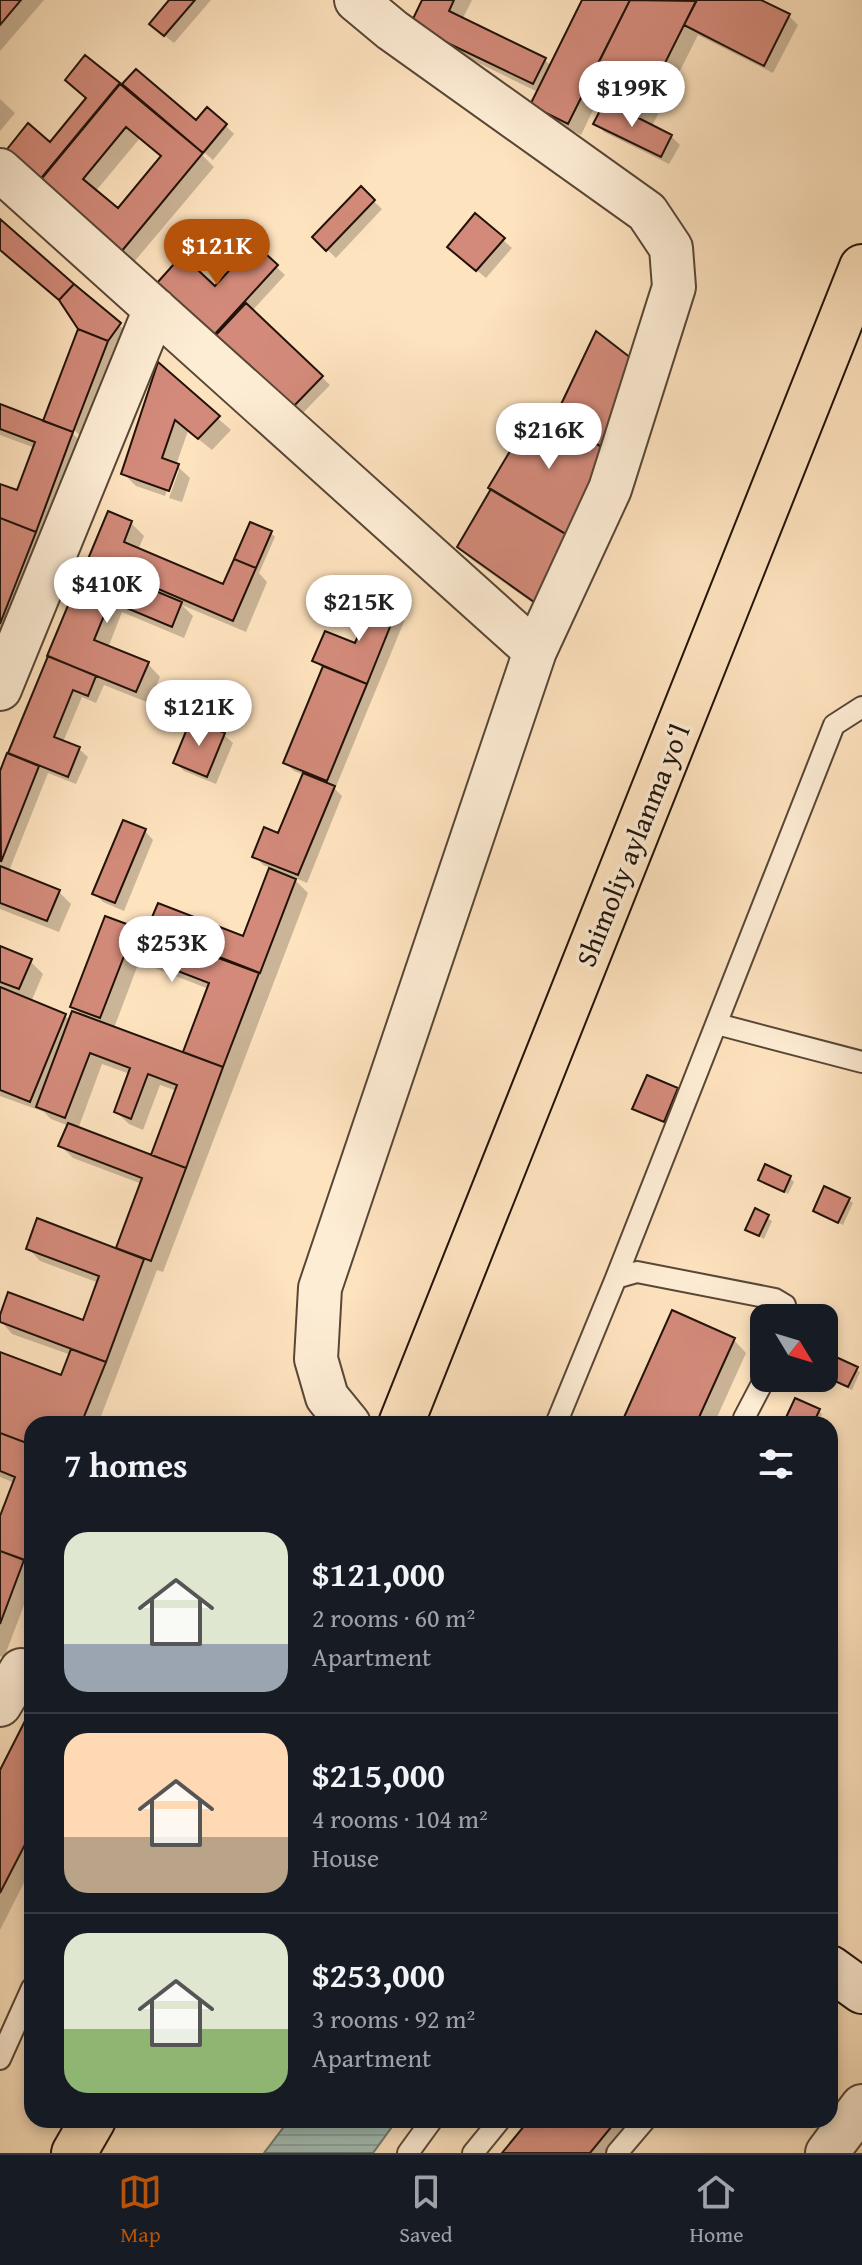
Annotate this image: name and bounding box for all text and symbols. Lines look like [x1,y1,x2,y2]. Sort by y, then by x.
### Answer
pin: $199K [576,61,688,129]
text: $199K [597,67,667,106]
pin: $121K [161,219,273,287]
text: $121K [182,225,252,264]
pin: $216K [493,403,605,471]
text: $216K [514,409,584,448]
pin: $410K [51,557,163,625]
text: $410K [72,563,142,602]
pin: $215K [303,575,415,643]
text: $215K [324,581,394,620]
pin: $121K [143,680,255,748]
text: $121K [164,686,234,725]
street label: Shimoliy aylanma yoʻl [565,717,699,972]
pin: $253K [116,916,228,984]
text: $253K [137,922,207,961]
north arrow [750,1304,838,1392]
map controls [750,1304,838,1392]
text: 7 homes [64,1440,188,1489]
icon: filters [754,1442,798,1486]
text: $121,000 [312,1549,445,1598]
icon: home [128,1564,224,1660]
text: 2 rooms · 60 m² [312,1598,475,1637]
text: Apartment [312,1637,431,1676]
text: $215,000 [312,1750,445,1799]
icon: home [128,1765,224,1861]
text: 4 rooms · 104 m² [312,1799,488,1838]
text: House [312,1838,379,1877]
text: $253,000 [312,1950,445,1999]
icon: home [128,1965,224,2061]
text: 3 rooms · 92 m² [312,1999,475,2038]
text: Apartment [312,2038,431,2077]
tab: Map [118,2170,162,2250]
tab: Saved [399,2170,453,2250]
tab: Home [689,2170,744,2250]

